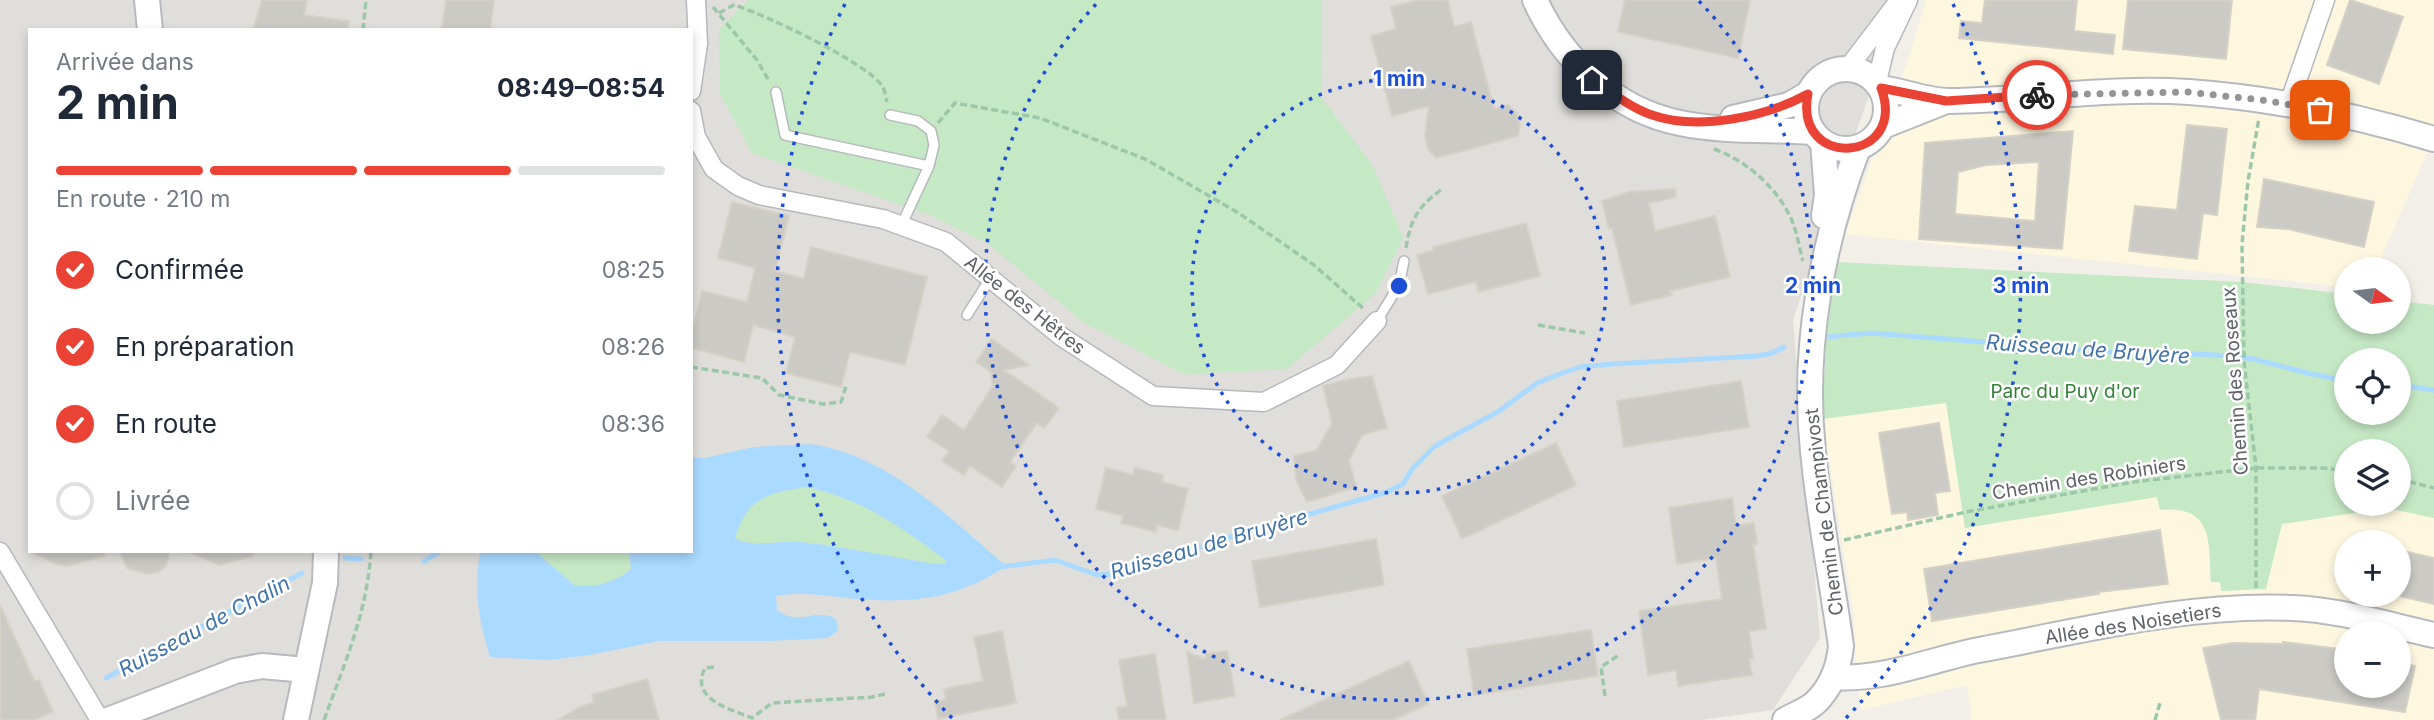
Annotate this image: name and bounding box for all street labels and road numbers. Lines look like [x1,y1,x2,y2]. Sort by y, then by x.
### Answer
street label: Allée des Hêtres [960,251,1090,359]
street label: Chemin des Roseaux [2217,286,2253,476]
street label: Chemin de Champivost [1800,407,1848,617]
street label: Chemin des Robiniers [1991,451,2187,505]
street label: Allée des Noisetiers [2043,599,2223,649]

